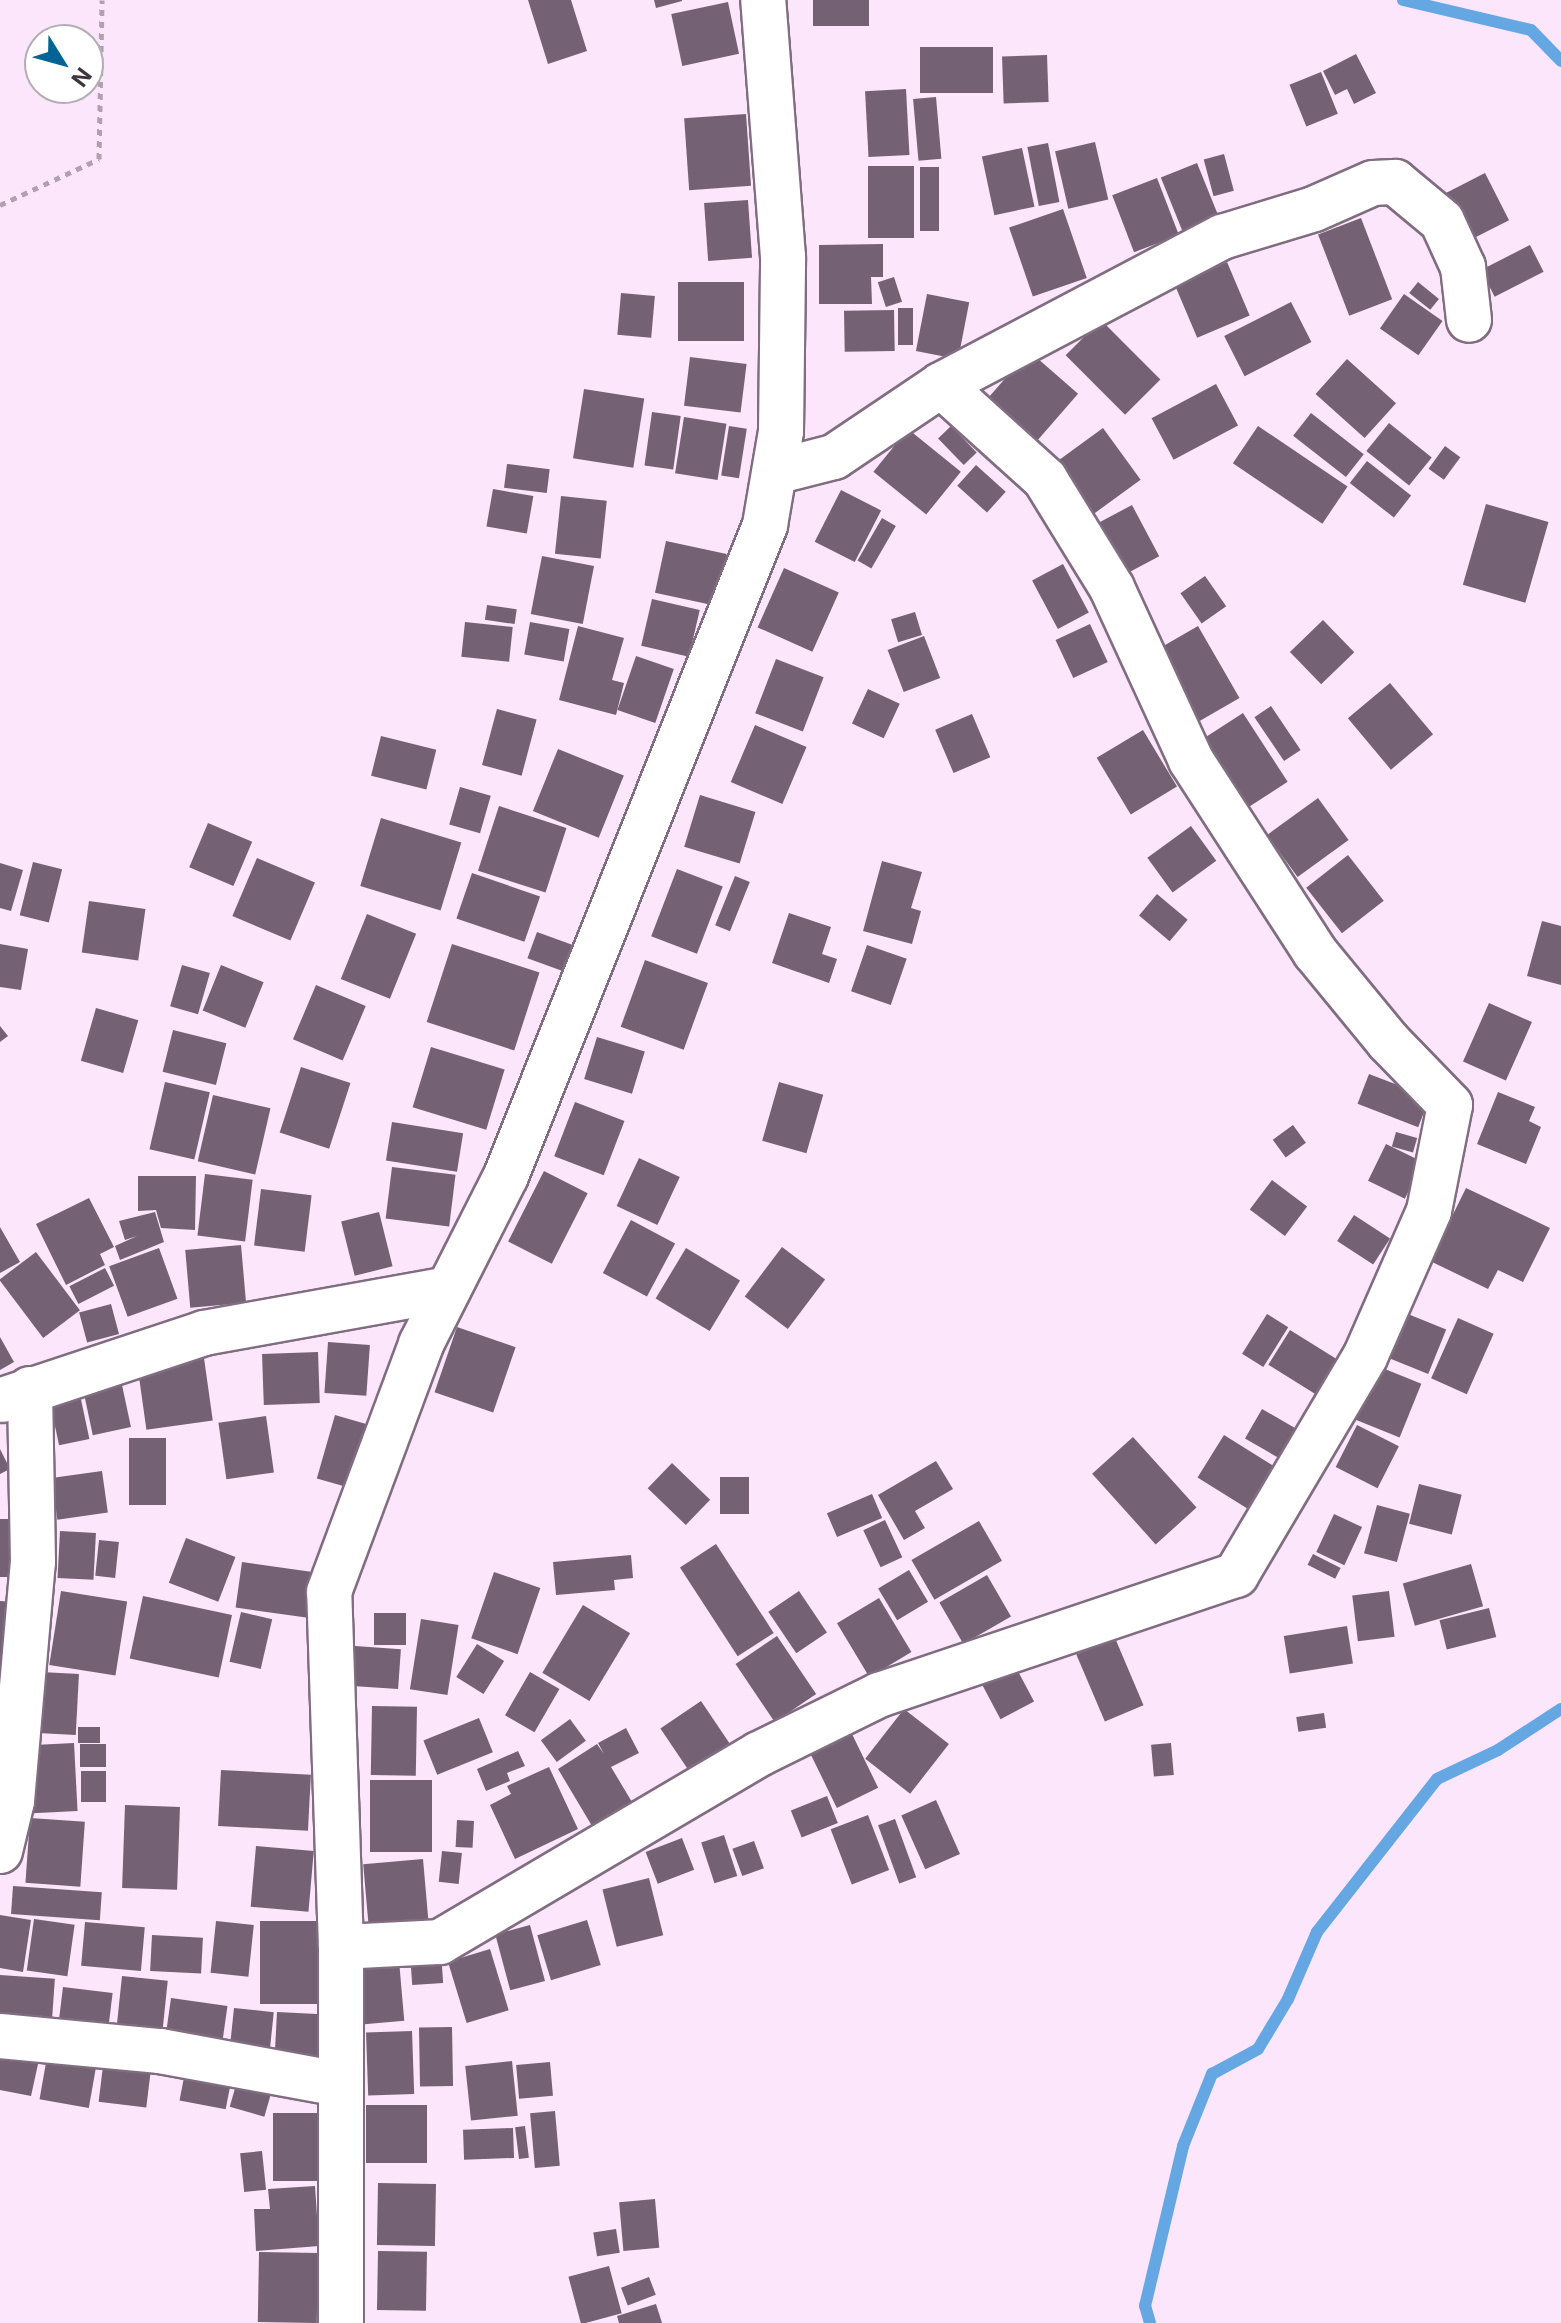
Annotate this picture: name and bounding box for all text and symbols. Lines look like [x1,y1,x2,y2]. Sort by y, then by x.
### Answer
north arrow [24,24,104,104]
text: N [66,63,97,92]

